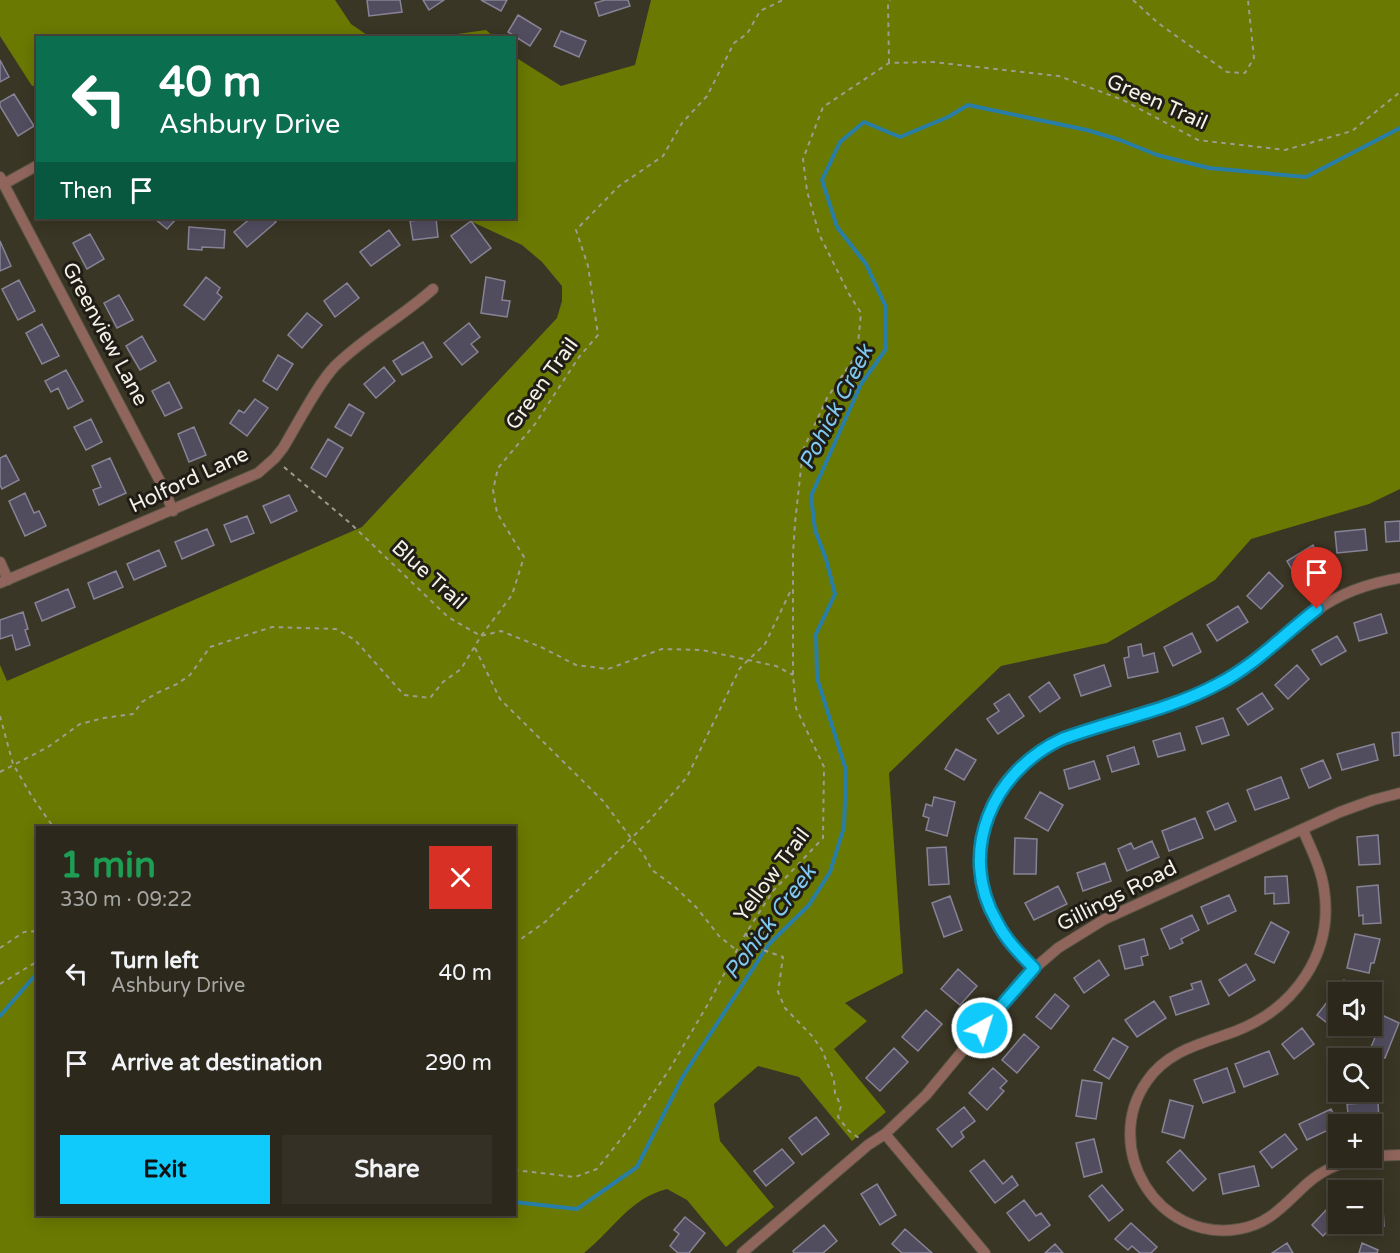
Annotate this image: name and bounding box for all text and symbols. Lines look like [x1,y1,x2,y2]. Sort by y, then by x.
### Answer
text: 40 m [159,57,261,108]
icon: left [60,60,138,138]
street label: Green Trail [1103,69,1211,135]
text: Ashbury Drive [159,108,340,141]
icon: arrive [125,174,158,207]
text: Then [60,178,113,204]
street label: Greenview Lane [57,258,153,410]
street label: Green Trail [500,333,584,435]
water label: Pohick Creek [793,339,879,474]
street label: Holford Lane [125,441,253,519]
street label: Blue Trail [387,535,471,615]
pin [1291,547,1342,609]
icon: arrive [1300,556,1333,589]
street label: Yellow Trail [729,823,815,927]
text: 1 min [60,844,156,887]
button: close [429,846,492,909]
street label: Gillings Road [1053,855,1181,937]
water label: Pohick Creek [719,858,823,984]
text: 330 m · 09:22 [60,888,192,912]
text: Turn left [111,948,199,974]
icon: left [60,957,93,990]
text: 40 m [438,960,492,986]
text: Ashbury Drive [111,974,245,998]
map controls [1328,982,1382,1234]
button: sound [1328,982,1382,1036]
position arrow [950,996,1014,1060]
icon: arrive [60,1047,93,1080]
button: search [1328,1048,1382,1102]
text: Arrive at destination [111,1050,322,1076]
text: 290 m [425,1050,492,1076]
button: + [1328,1114,1382,1168]
button: Exit [60,1135,270,1204]
button: Share [282,1135,492,1204]
button: − [1328,1180,1382,1234]

